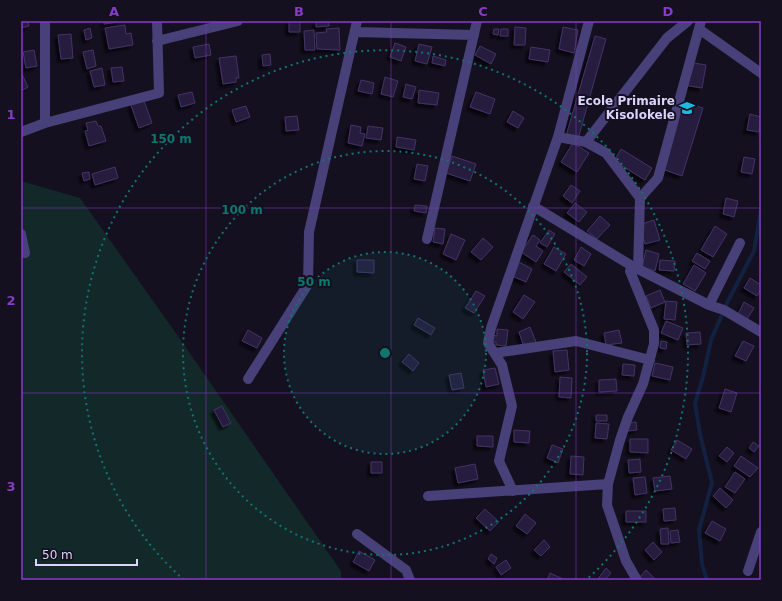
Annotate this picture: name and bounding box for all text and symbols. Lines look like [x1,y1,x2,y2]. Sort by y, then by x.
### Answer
text: A [109,4,119,19]
text: B [294,4,304,19]
text: C [478,4,488,19]
text: D [663,4,674,19]
place label: Ecole Primaire Kisolokele [577,94,675,122]
school or university icon: Ecole Primaire Kisolokele [678,99,696,117]
text: 1 [6,107,16,122]
text: 150 m [150,132,192,146]
text: 100 m [221,203,263,217]
text: 50 m [297,275,331,289]
text: 2 [6,293,16,308]
centre of rings [378,346,392,360]
text: 3 [6,479,16,494]
scale bar [36,541,137,567]
text: 50 m [42,548,73,562]

